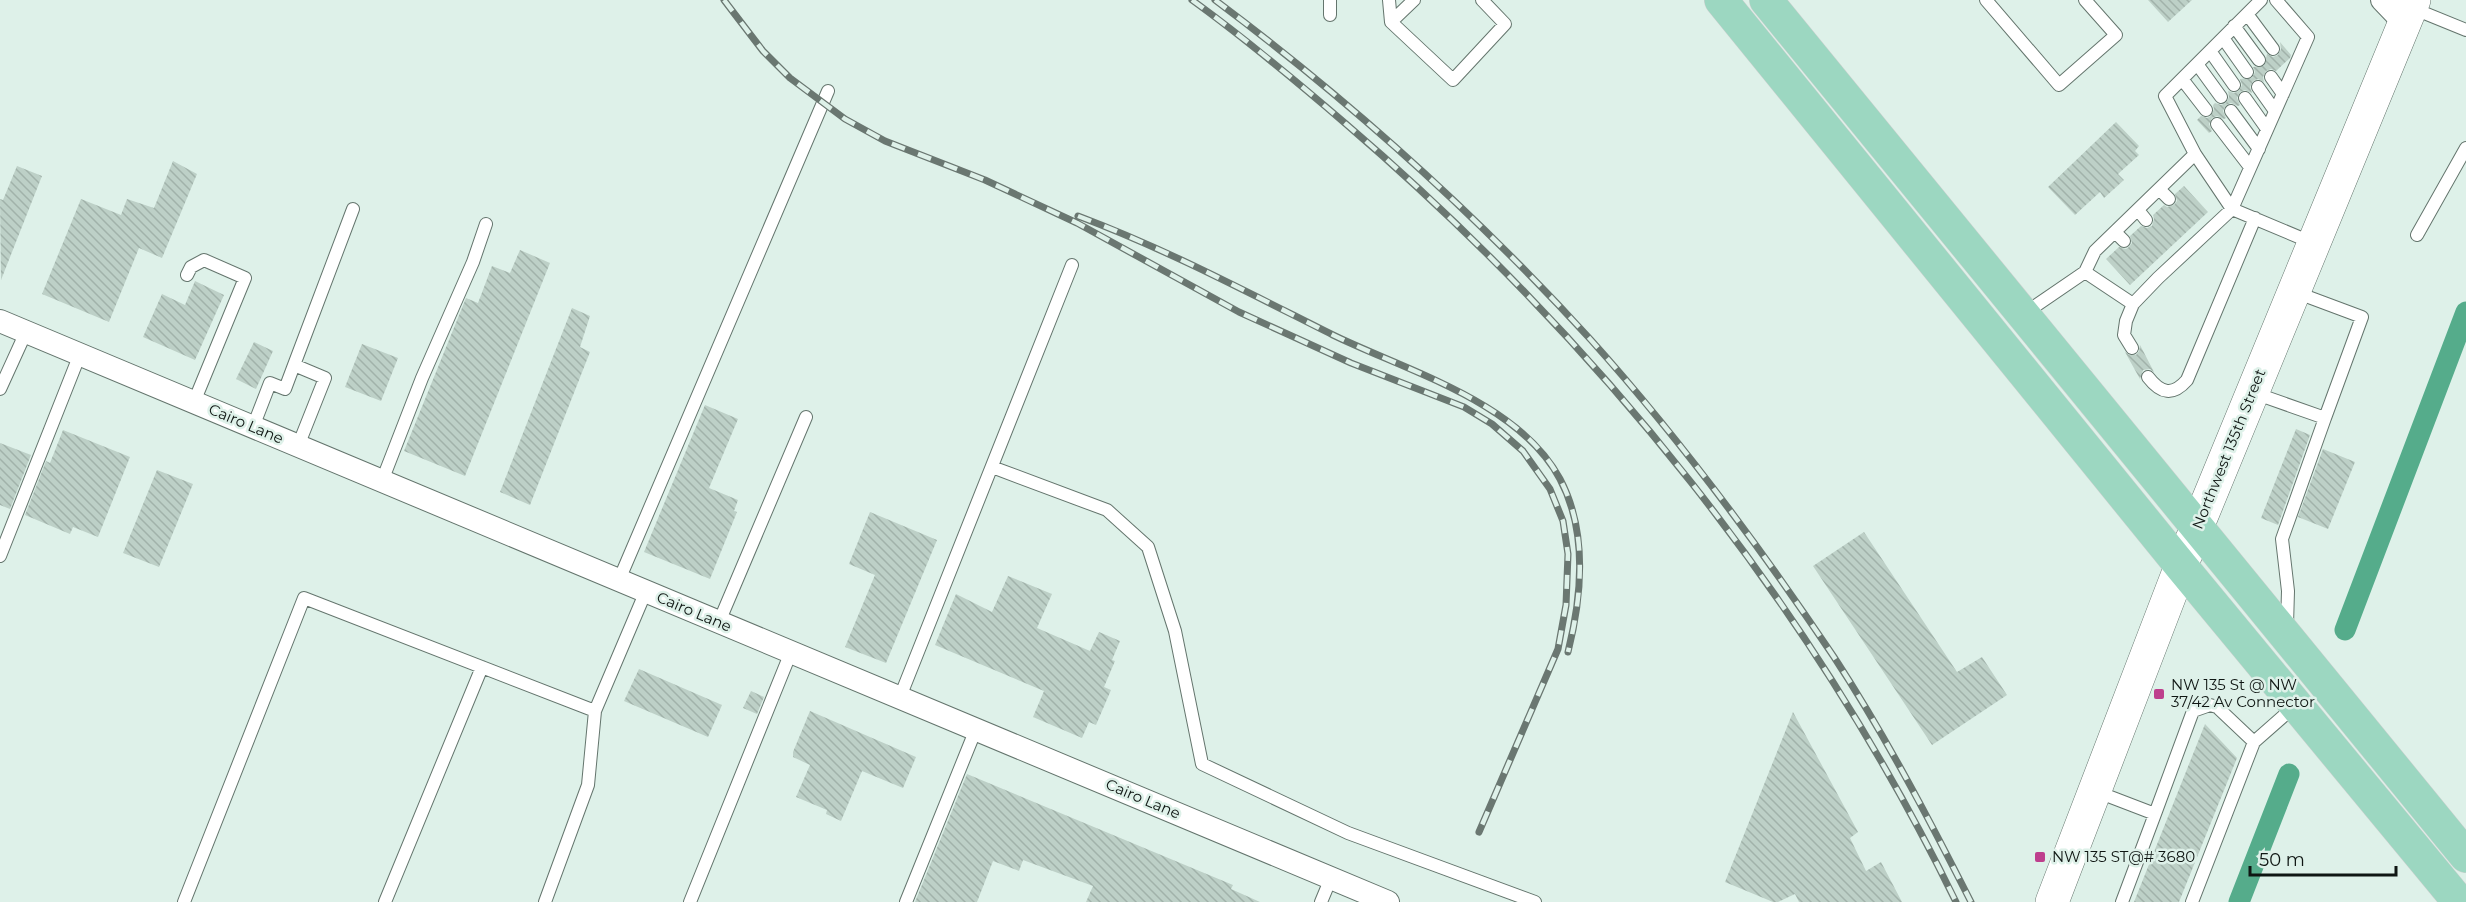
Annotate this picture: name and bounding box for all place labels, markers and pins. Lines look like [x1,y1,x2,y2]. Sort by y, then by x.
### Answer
place label: NW 135 St @ NW 37/42 Av Connector [2171,675,2315,711]
marker: NW 135 St @ NW 37/42 Av Connector [2152,687,2166,701]
place label: NW 135 ST@# 3680 [2052,847,2195,866]
marker: NW 135 ST@# 3680 [2033,850,2047,864]

